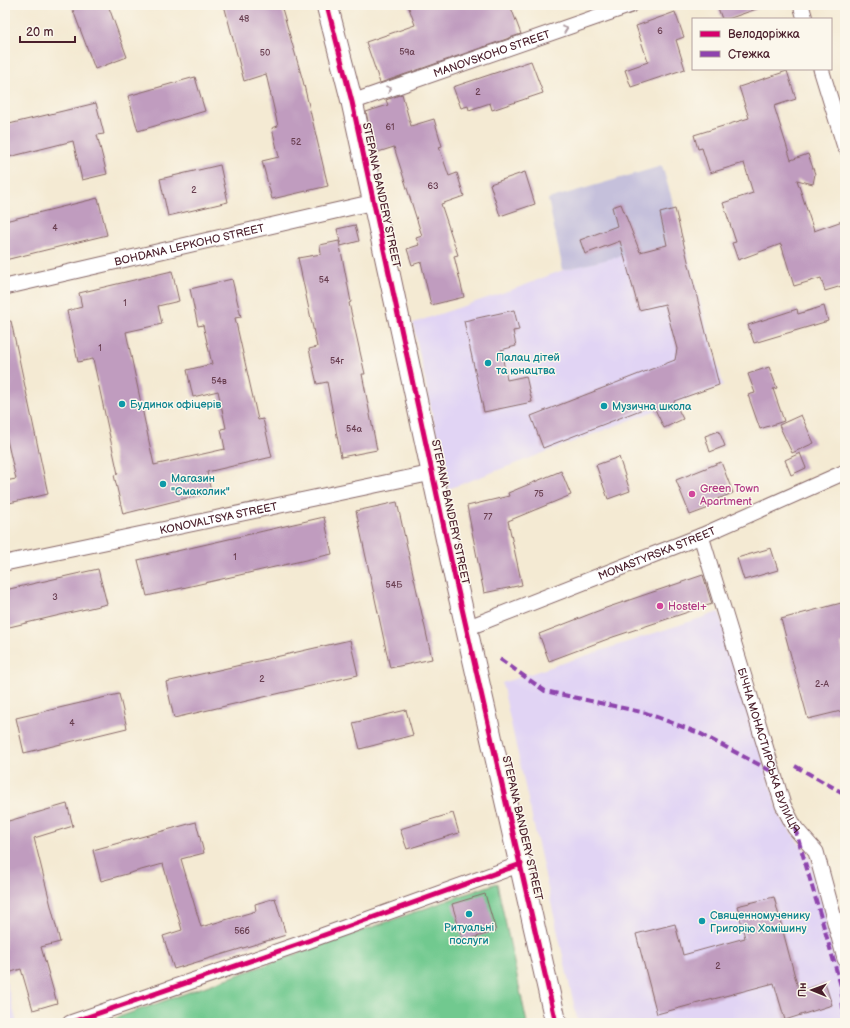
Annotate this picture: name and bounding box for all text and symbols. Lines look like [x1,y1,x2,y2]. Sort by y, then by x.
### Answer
house number: 48 [239,14,249,25]
scale bar [20,18,75,44]
legend [692,18,832,70]
text: 20 m [26,25,53,40]
one-way arrow [561,25,568,33]
house number: 6 [657,26,663,37]
street label: MANOVSKOHO STREET [432,27,552,80]
text: Велодоріжка [728,27,800,42]
house number: 59а [399,47,416,58]
text: Стежка [728,47,770,62]
house number: 50 [260,48,270,59]
one-way arrow [385,85,392,94]
house number: 2 [475,87,481,98]
street label: STEPANA BANDERY STREET [360,121,403,269]
house number: 61 [386,122,394,133]
house number: 52 [291,137,302,148]
house number: 63 [427,181,439,192]
house number: 2 [191,185,197,196]
street label: BOHDANA LEPKOHO STREET [113,221,266,269]
house number: 4 [52,223,58,234]
house number: 54 [319,275,330,286]
house number: 1 [123,298,127,309]
house number: 1 [98,343,102,354]
place label: Палац дітей та юнацтва [496,351,560,377]
house number: 54г [330,356,345,367]
marker: Палац дітей та юнацтва [483,358,493,368]
house number: 54в [211,376,227,387]
place label: Будинок офіцерів [130,398,221,411]
marker: Будинок офіцерів [117,399,127,409]
place label: Музична школа [612,400,692,413]
marker: Музична школа [599,401,609,411]
house number: 54а [346,424,363,435]
street label: STEPANA BANDERY STREET [429,438,472,586]
place label: Магазин "Смаколик" [171,472,230,498]
marker: Магазин "Смаколик" [158,479,168,489]
place label: Green Town Apartment [700,482,759,508]
house number: 75 [534,489,544,500]
marker: Green Town Apartment [687,489,697,499]
street label: KONOVALTSYA STREET [158,500,279,537]
house number: 77 [484,512,493,523]
street label: MONASTYRSKA STREET [596,524,718,583]
house number: 1 [233,552,237,563]
house number: 54Б [386,580,403,591]
house number: 3 [52,592,58,603]
place label: Hostel+ [668,600,707,613]
marker: Hostel+ [655,601,665,611]
street label: БІЧНА МОНАСТИРСЬКА ВУЛИЦЯ [735,666,803,836]
house number: 2 [259,674,265,685]
house number: 2-А [815,679,830,690]
house number: 4 [69,718,75,729]
street label: STEPANA BANDERY STREET [500,755,546,902]
marker: Ритуальні послуги [464,909,474,919]
place label: Священномученику Григорію Хомішину [710,909,810,935]
marker: Священномученику Григорію Хомішину [697,916,707,926]
place label: Ритуальні послуги [444,921,494,947]
house number: 56б [234,926,250,937]
house number: 2 [715,961,721,972]
north arrow [792,970,832,1010]
text: Пн [796,982,809,997]

